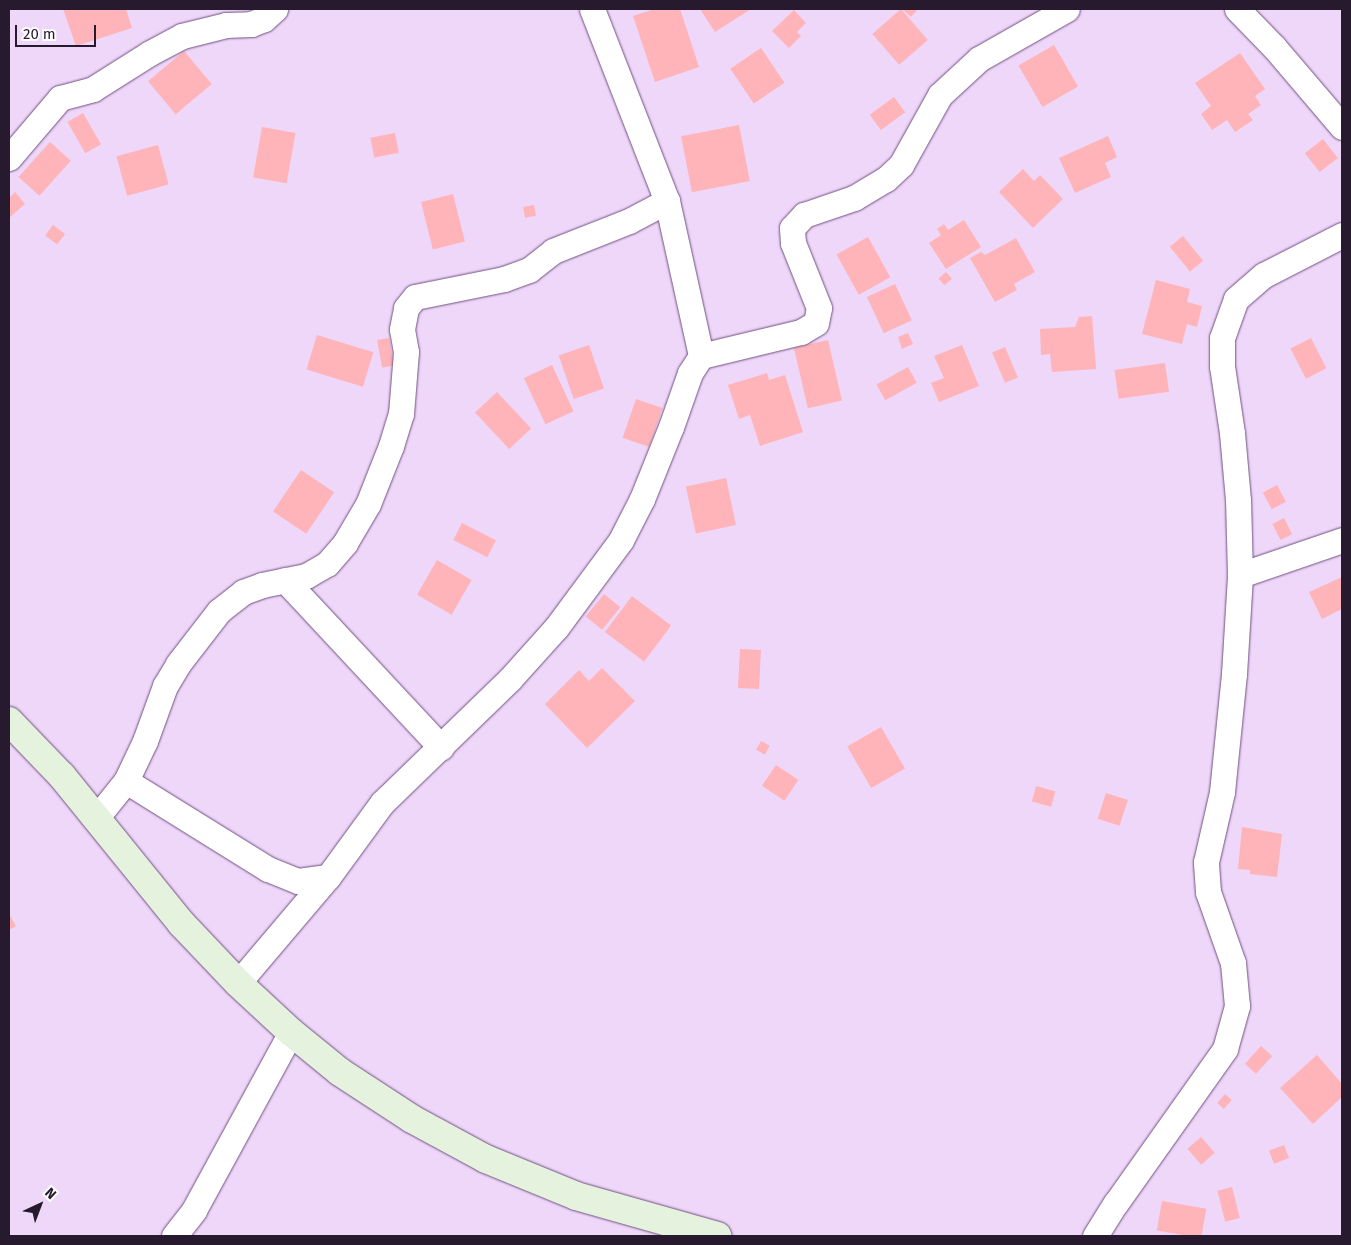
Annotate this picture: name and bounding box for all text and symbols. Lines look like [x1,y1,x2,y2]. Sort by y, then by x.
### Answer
scale bar [18,15,99,47]
text: 20 m [23,25,56,43]
north arrow [15,1180,65,1230]
text: N [41,1184,60,1203]

